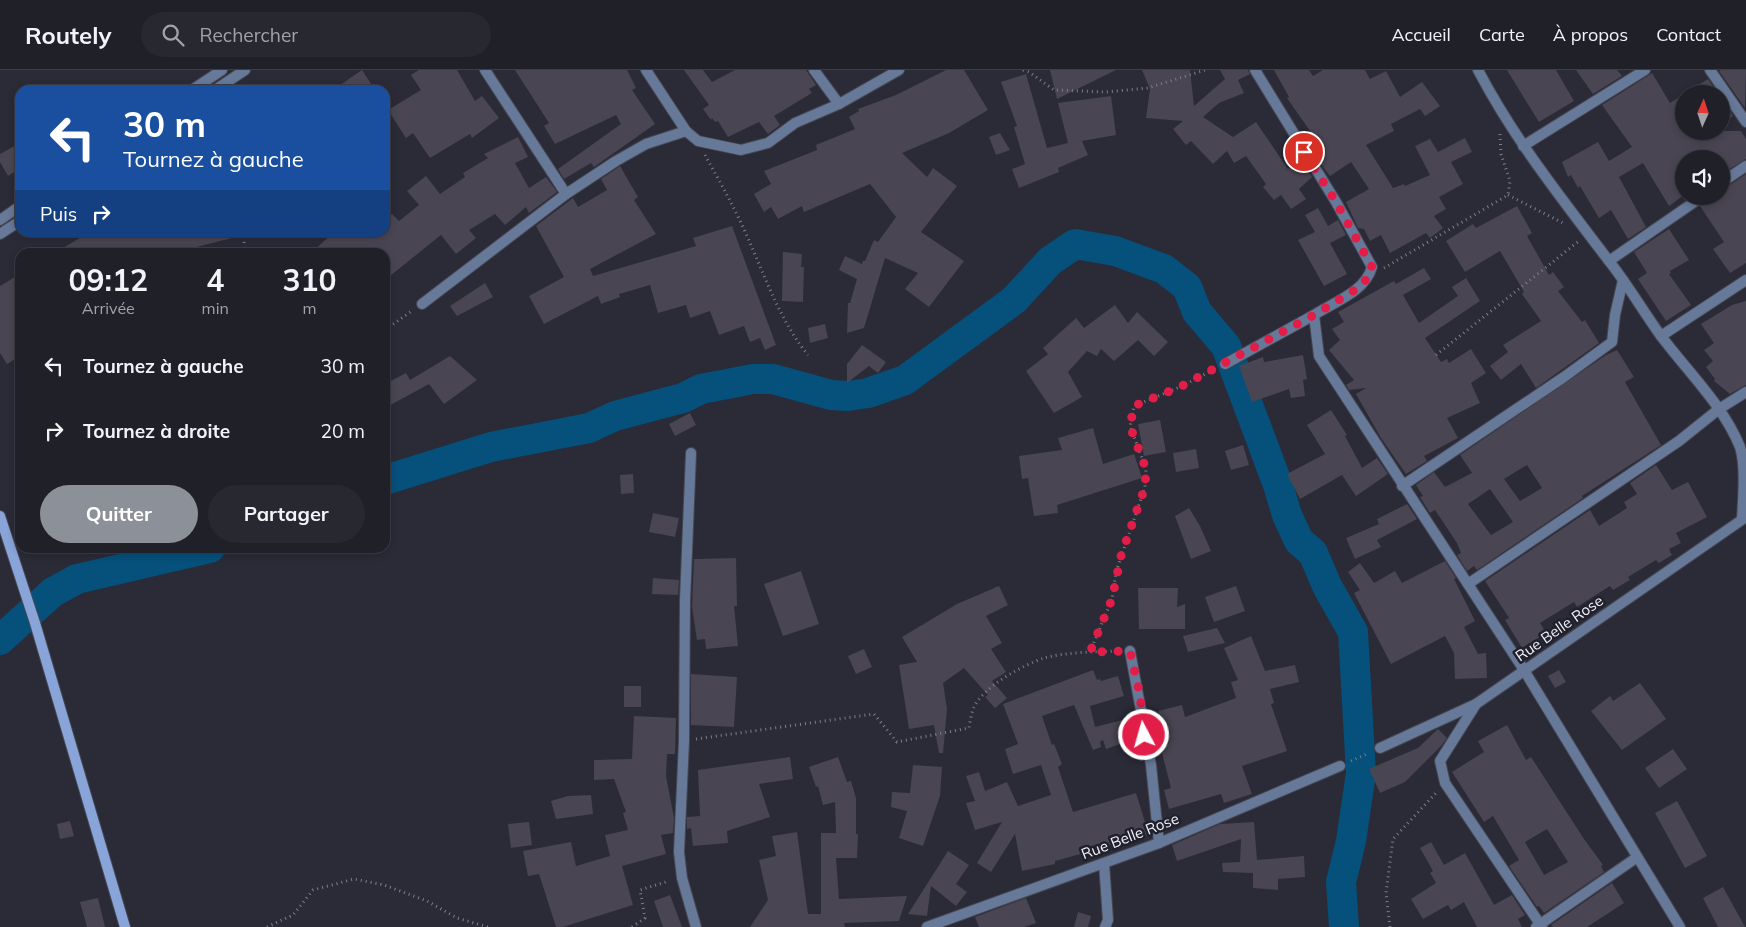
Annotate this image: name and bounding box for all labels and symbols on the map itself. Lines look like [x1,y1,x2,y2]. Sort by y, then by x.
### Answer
north arrow [1675,85,1730,140]
pin [1283,131,1325,173]
street label: Rue Belle Rose [1511,591,1607,665]
position arrow [1117,708,1169,760]
street label: Rue Belle Rose [1078,809,1182,863]

